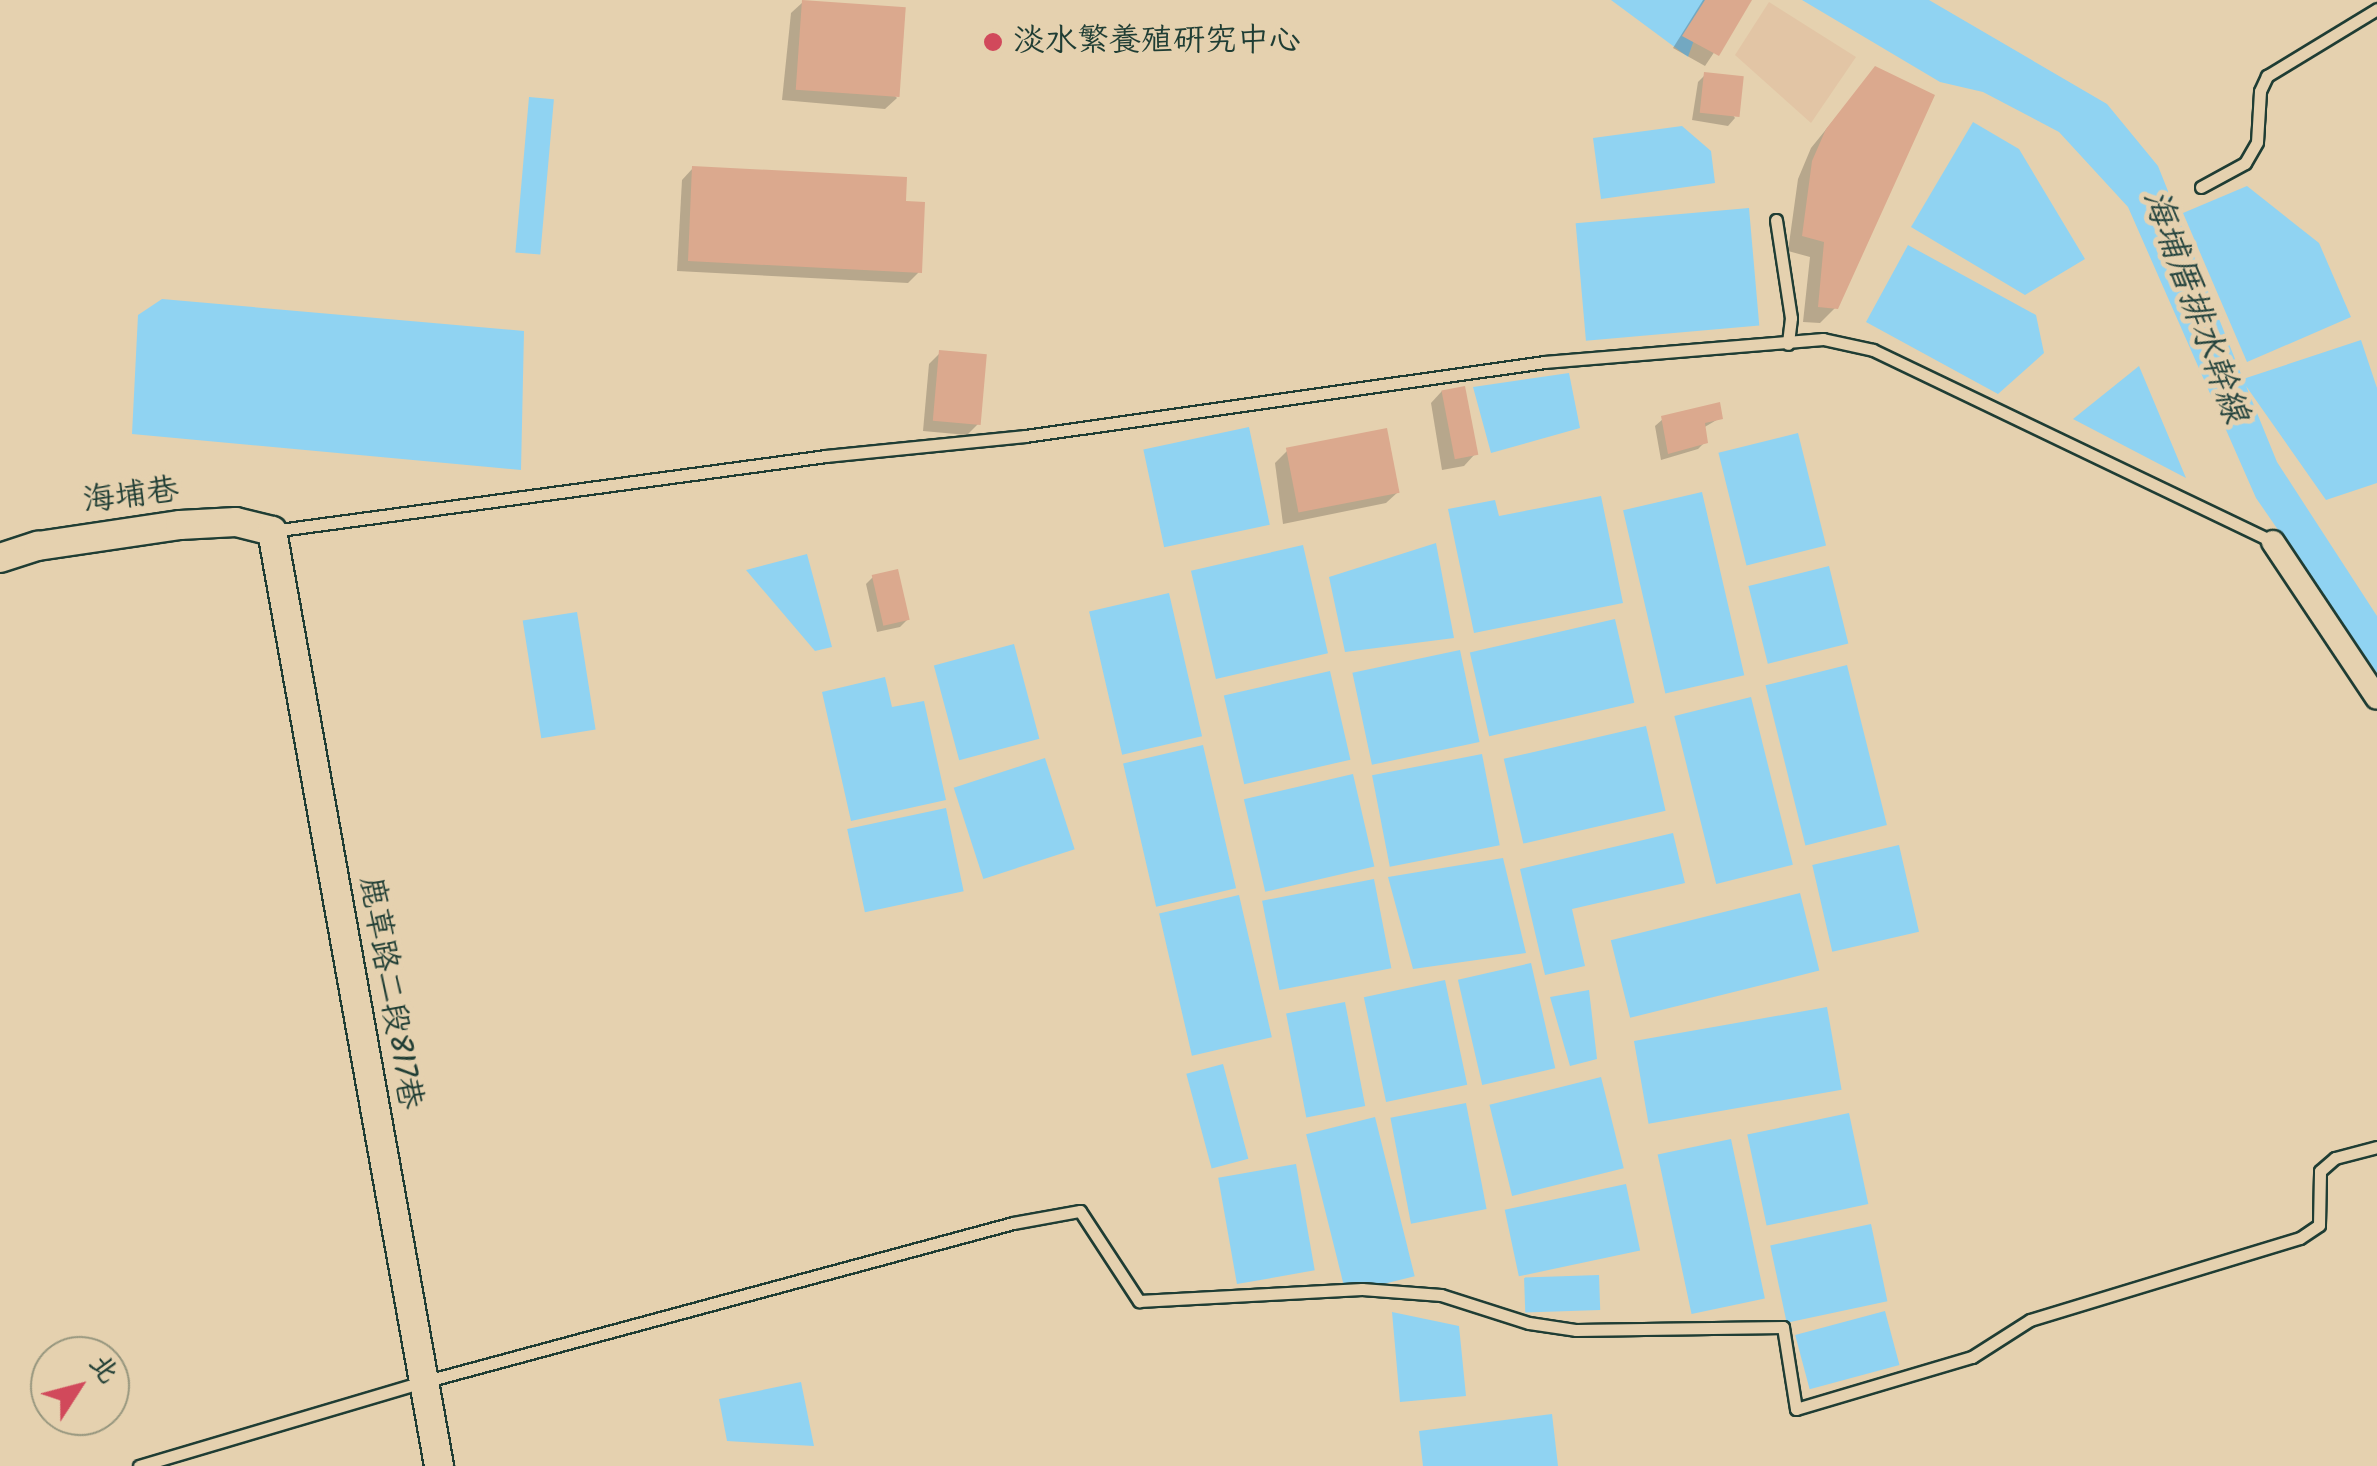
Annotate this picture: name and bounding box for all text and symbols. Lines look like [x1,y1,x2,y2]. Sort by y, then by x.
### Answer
place label: 淡水繁養殖研究中心 [1013,23,1301,61]
marker: 淡水繁養殖研究中心 [982,31,1004,53]
water label: 海埔厝排水幹線 [2132,185,2256,429]
street label: 海埔巷 [81,472,181,522]
street label: 鹿草路二段817巷 [350,873,428,1113]
north arrow [30,1336,130,1436]
text: 北 [77,1345,129,1394]

